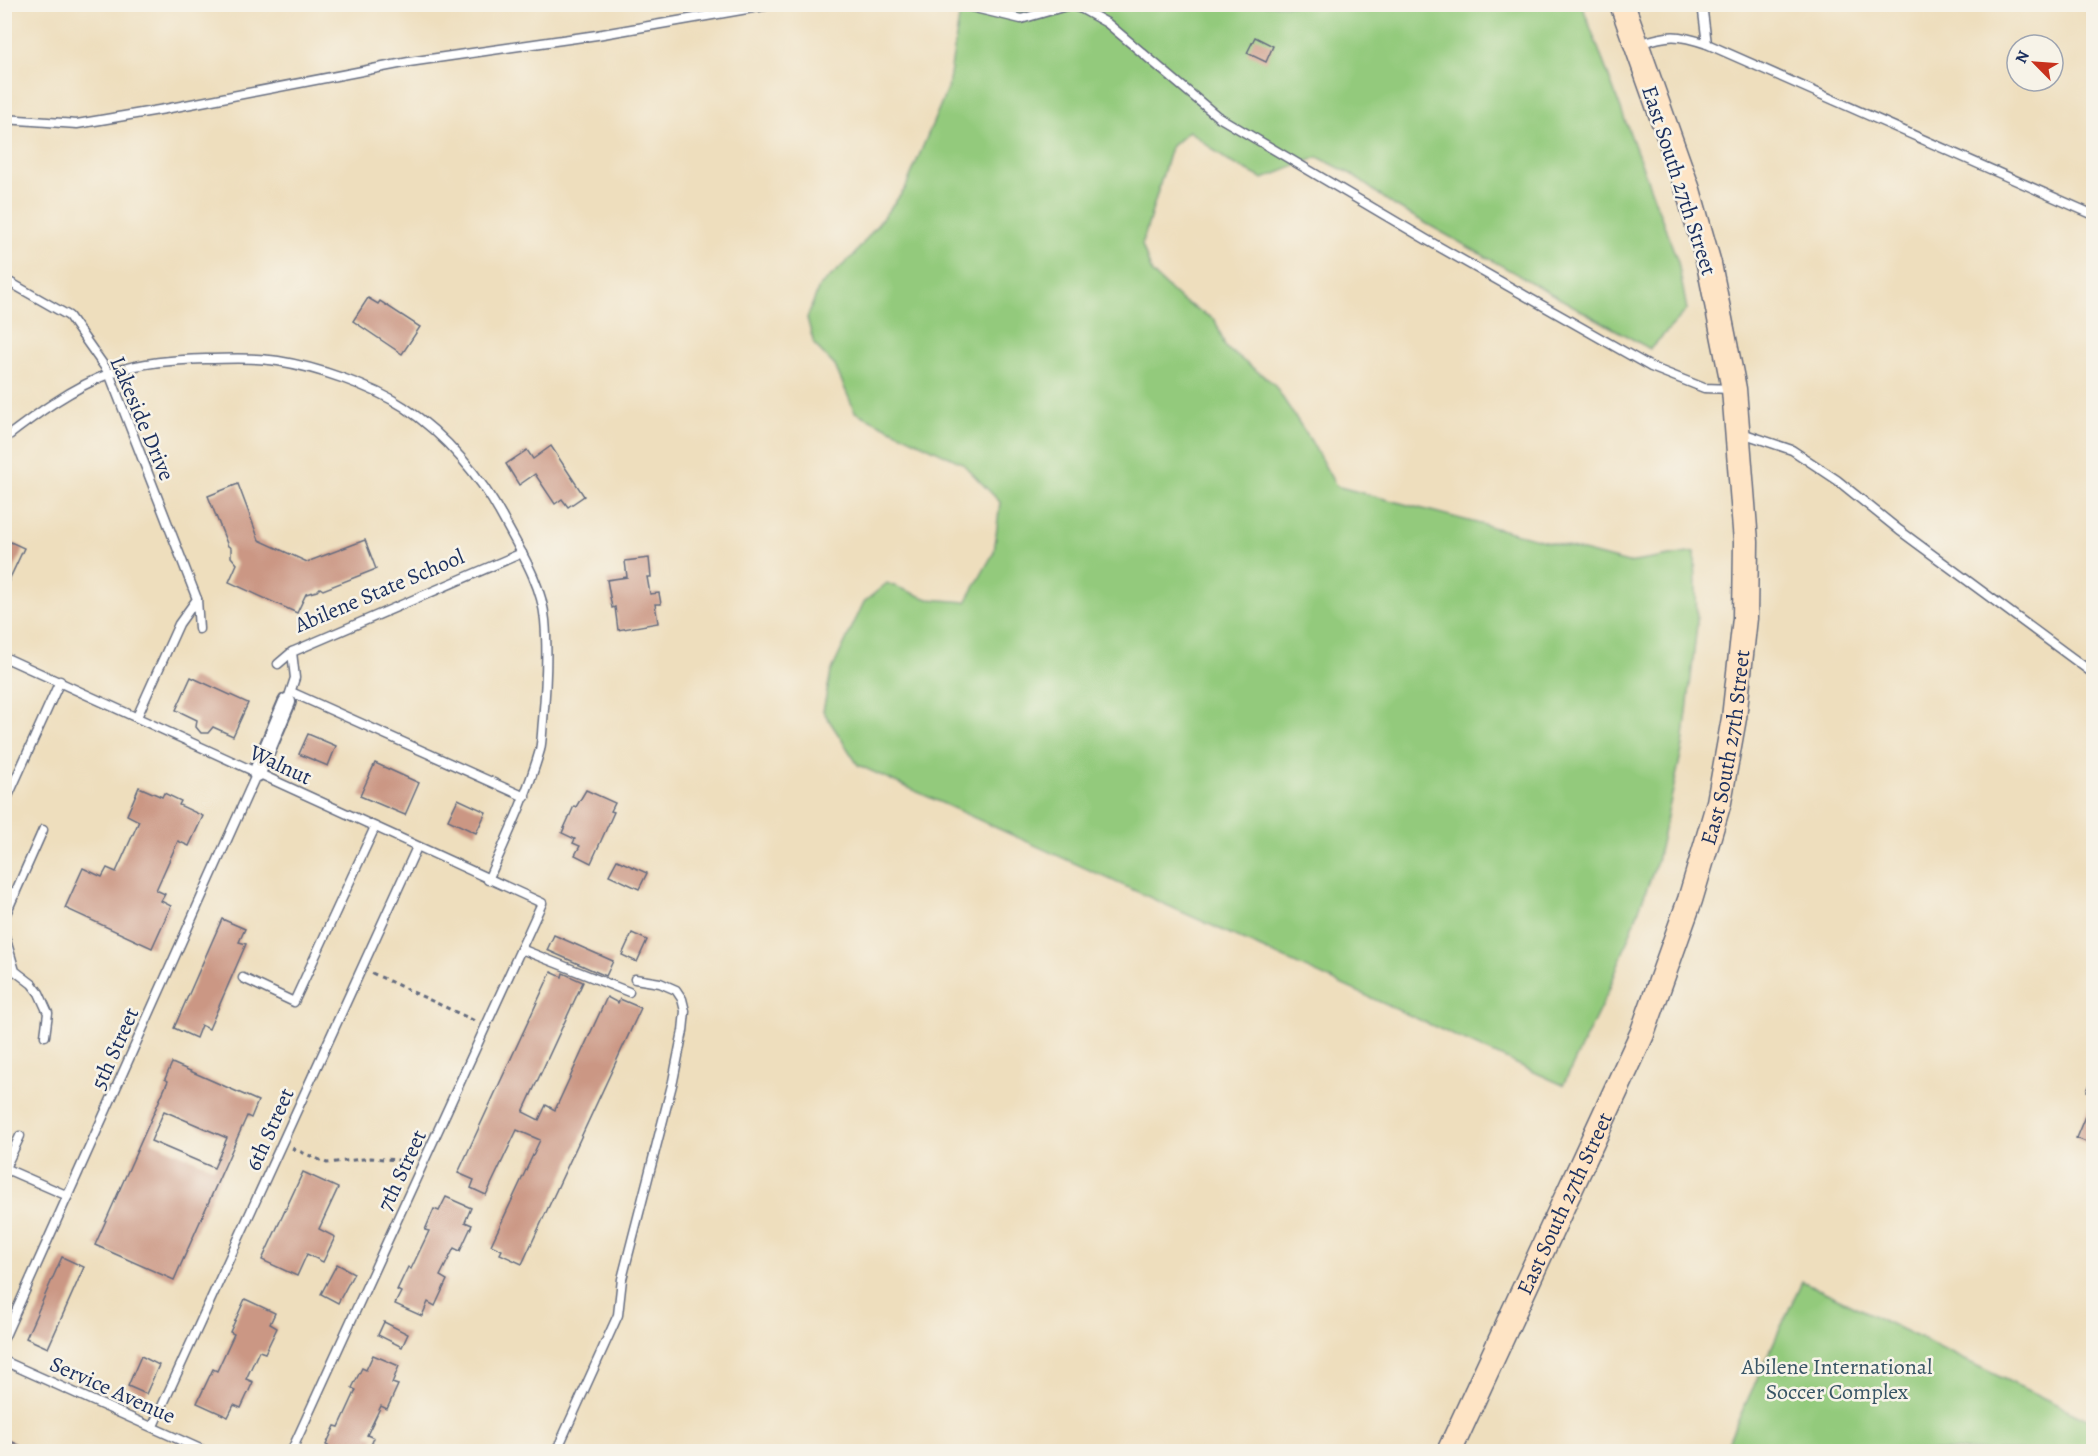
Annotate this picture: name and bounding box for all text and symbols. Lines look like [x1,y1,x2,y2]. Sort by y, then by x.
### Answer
north arrow [2005,33,2065,93]
text: N [2010,47,2035,67]
street label: East South 27th Street [1634,82,1724,279]
street label: Lakeside Drive [102,352,182,485]
street label: Abilene State School [289,542,469,641]
street label: East South 27th Street [1693,648,1757,849]
street label: Walnut [244,737,317,792]
street label: 5th Street [84,1003,146,1094]
street label: 6th Street [238,1083,301,1176]
street label: East South 27th Street [1510,1107,1620,1300]
street label: 7th Street [370,1125,434,1216]
street label: Service Avenue [45,1349,180,1431]
park label: Abilene International Soccer Complex [1740,1352,1933,1407]

